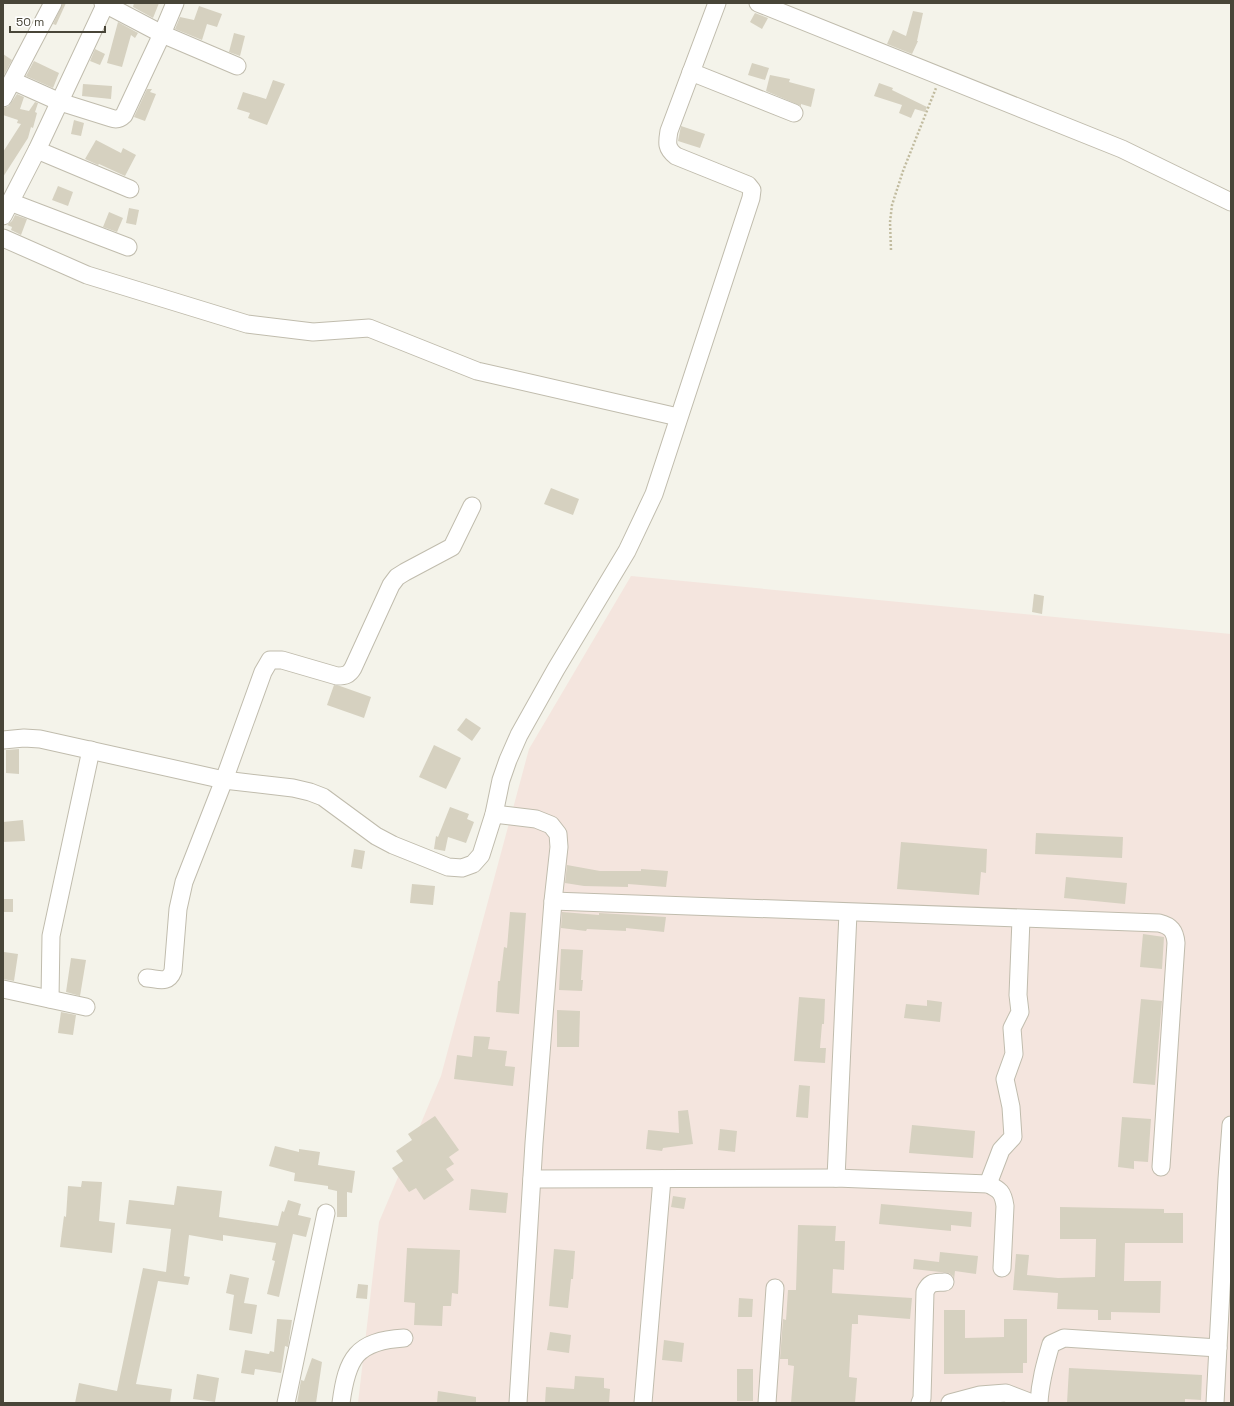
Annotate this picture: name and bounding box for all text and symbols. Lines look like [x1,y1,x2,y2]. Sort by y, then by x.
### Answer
scale bar [10,8,105,34]
text: 50 m [16,14,44,30]

